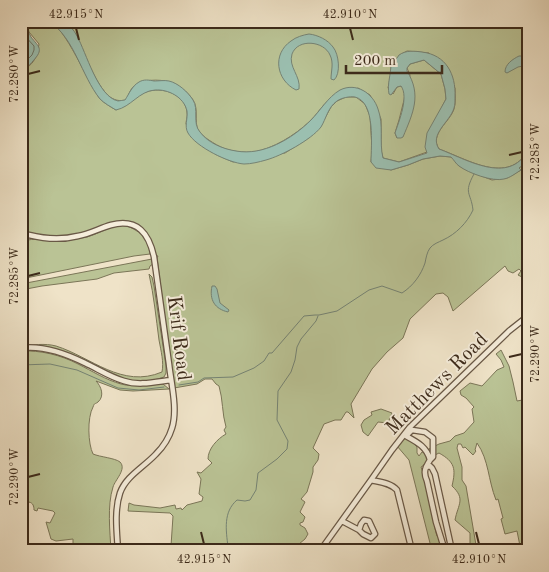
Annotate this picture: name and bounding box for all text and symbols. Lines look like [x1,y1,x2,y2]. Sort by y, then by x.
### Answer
text: 42.915°N [49,8,103,21]
text: 42.910°N [323,9,377,21]
scale bar [346,42,443,74]
text: 72.280°W [9,45,21,103]
text: 200 m [354,54,396,69]
text: 72.285°W [529,123,542,181]
text: 72.285°W [8,247,21,305]
street label: Krif Road [163,295,193,382]
text: 72.290°W [530,325,542,383]
street label: Matthews Road [383,330,492,439]
text: 72.290°W [9,448,21,506]
text: 42.915°N [177,553,231,566]
text: 42.910°N [452,554,506,566]

